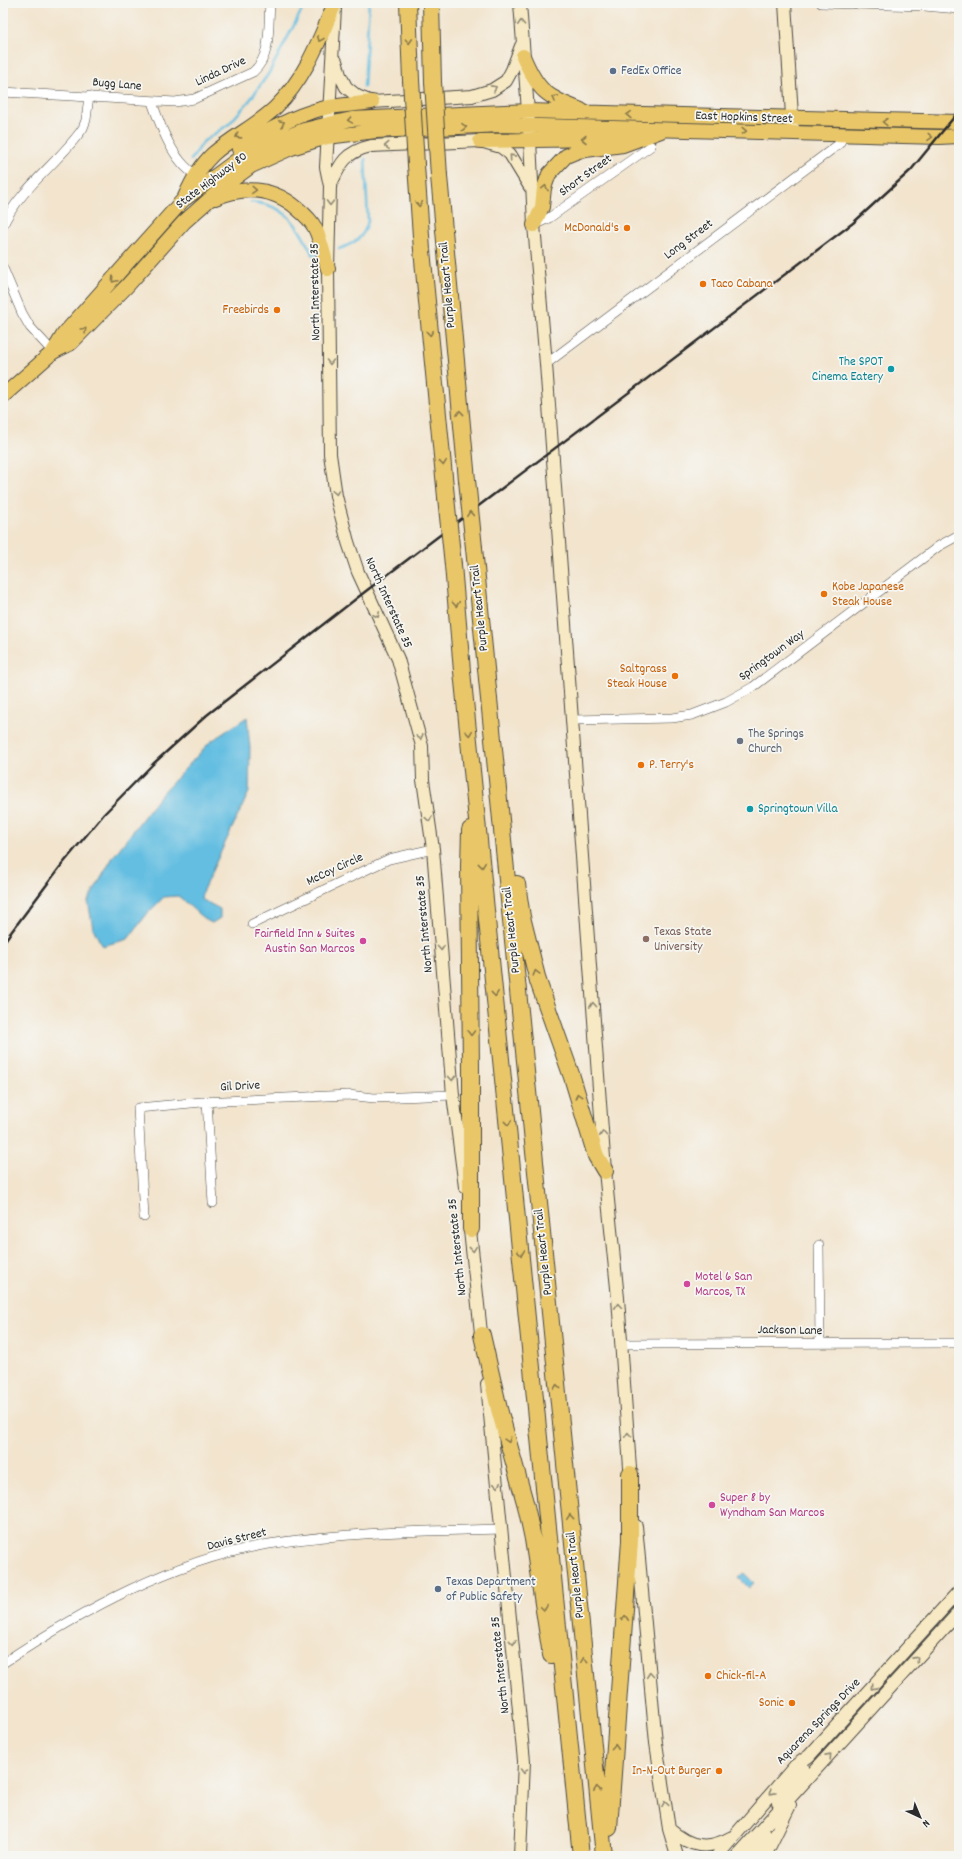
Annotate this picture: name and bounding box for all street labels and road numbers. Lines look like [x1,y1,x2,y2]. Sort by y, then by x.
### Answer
street label: Linda Drive [193,52,250,92]
street label: Bugg Lane [92,73,143,97]
street label: East Hopkins Street [695,107,793,129]
street label: State Highway 80 [172,148,252,214]
street label: Short Street [555,150,617,202]
street label: Long Street [660,215,718,265]
street label: Purple Heart Trail [435,241,461,329]
street label: North Interstate 35 [306,243,326,341]
street label: North Interstate 35 [359,554,417,652]
street label: Purple Heart Trail [466,564,494,652]
street label: Springtown Way [735,625,809,686]
street label: McCoy Circle [303,848,367,891]
street label: North Interstate 35 [411,874,439,974]
street label: Purple Heart Trail [498,886,526,974]
street label: Gil Drive [219,1076,261,1098]
street label: North Interstate 35 [443,1197,473,1297]
street label: Purple Heart Trail [530,1208,558,1296]
street label: Jackson Lane [757,1321,823,1341]
street label: Davis Street [205,1523,269,1557]
street label: Purple Heart Trail [562,1531,590,1619]
street label: North Interstate 35 [486,1615,516,1715]
street label: Aquarena Springs Drive [772,1674,866,1770]

